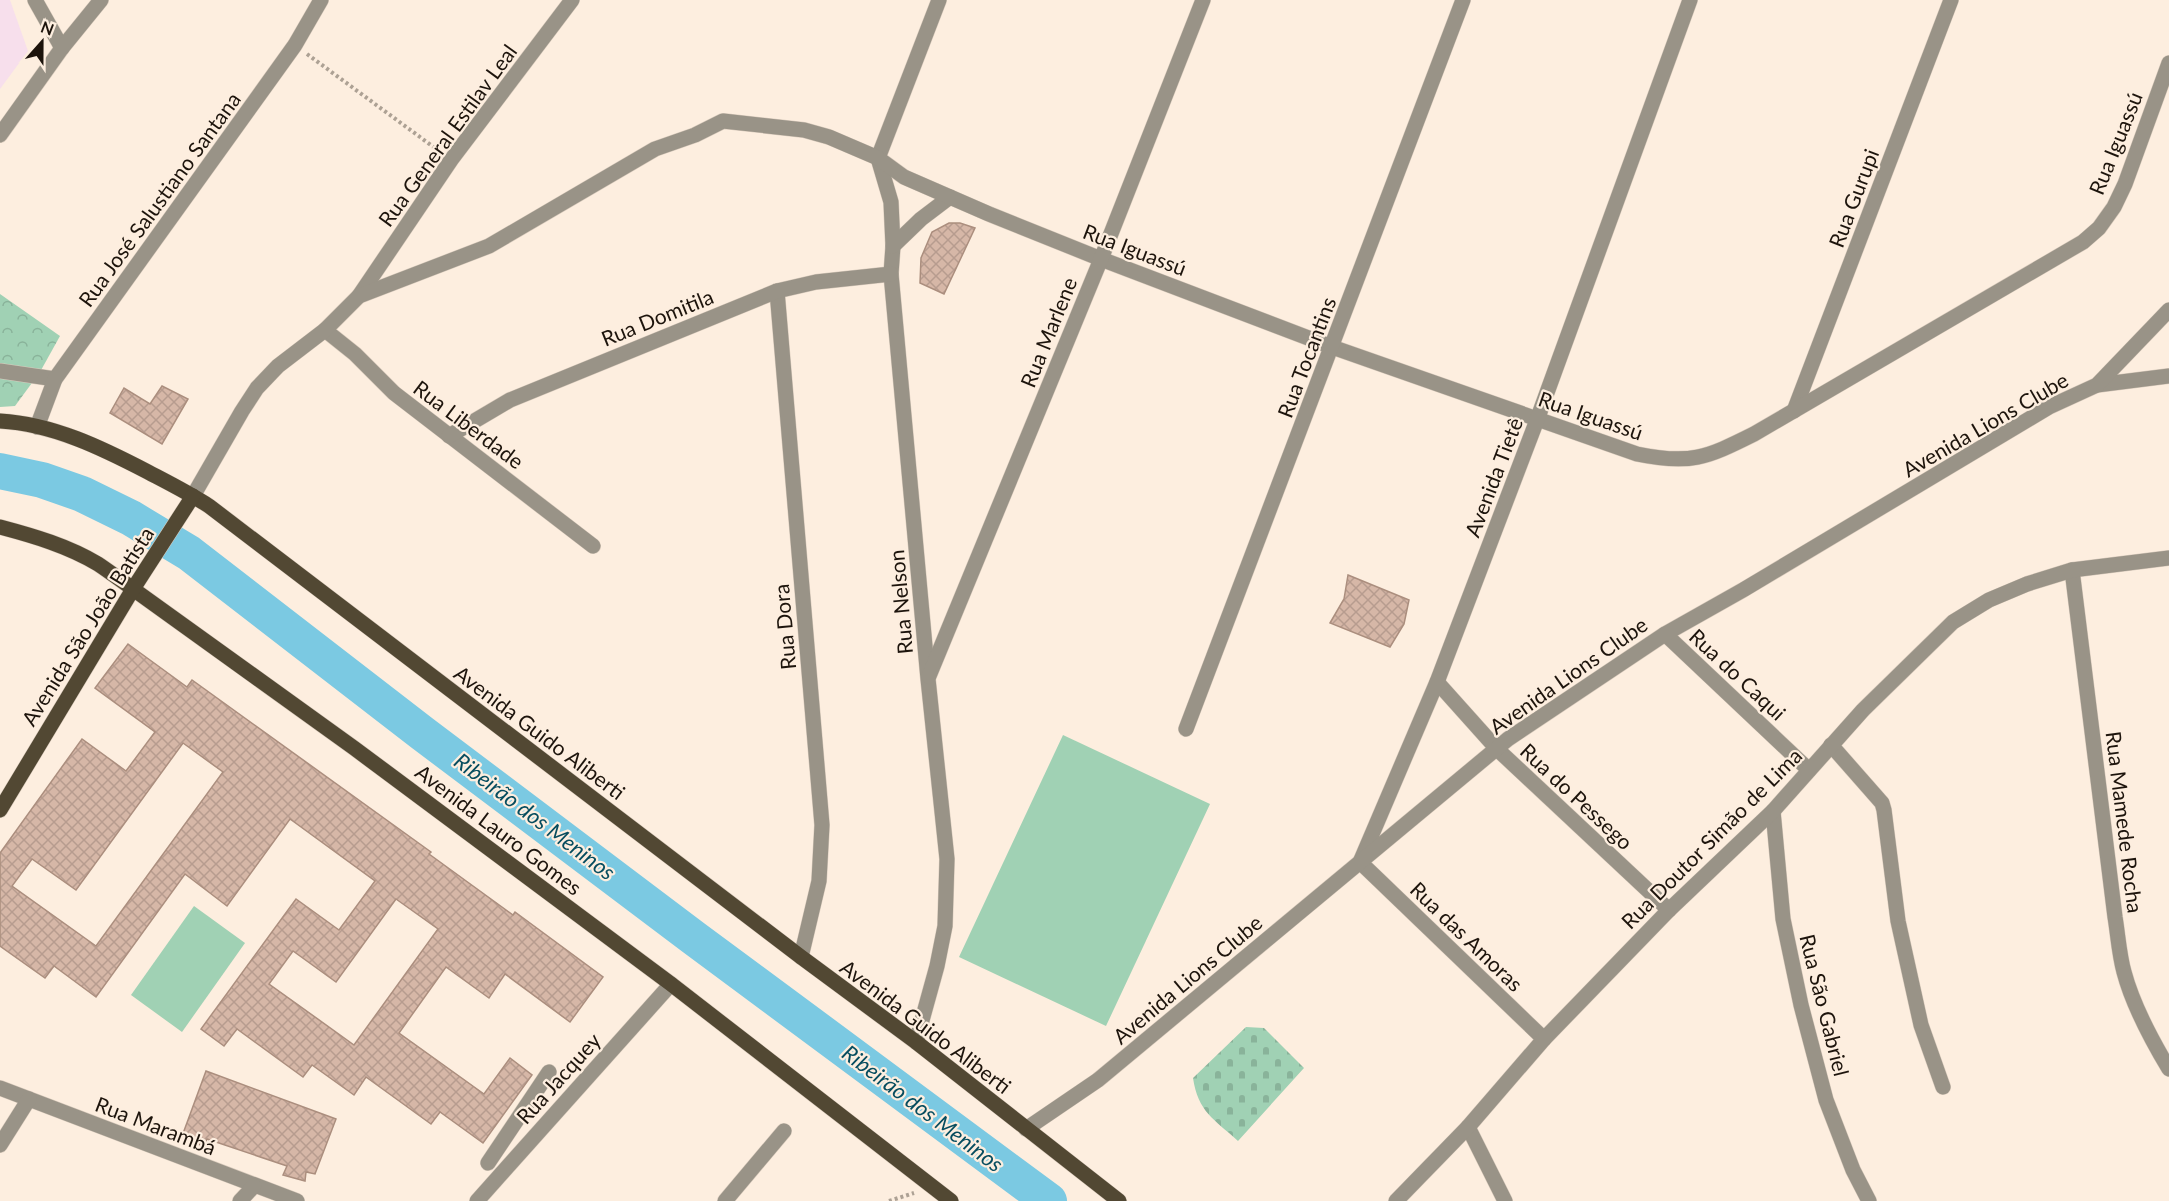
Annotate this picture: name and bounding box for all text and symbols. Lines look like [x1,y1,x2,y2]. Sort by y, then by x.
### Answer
north arrow [12,12,72,72]
text: N [38,16,57,39]
street label: Rua General Estilav Leal [373,39,521,231]
street label: Rua José Salustiano Santana [73,87,245,311]
street label: Rua Iguassú [2083,88,2147,198]
street label: Rua Gurupi [1823,145,1883,251]
street label: Rua Iguassú [1080,218,1190,280]
street label: Rua Marlene [1015,273,1081,391]
street label: Rua Domitila [597,283,717,351]
street label: Rua Tocantins [1272,293,1340,421]
street label: Avenida Lions Clube [1898,366,2072,482]
street label: Rua Liberdade [409,375,529,473]
street label: Rua Iguassú [1536,385,1646,445]
street label: Avenida Tietê [1459,414,1527,540]
street label: Avenida São João Batista [16,522,158,730]
street label: Rua Nelson [883,549,917,655]
street label: Rua Dora [768,583,800,671]
street label: Avenida Lions Clube [1484,611,1652,739]
street label: Rua do Caqui [1685,623,1791,725]
street label: Avenida Guido Aliberti [450,660,630,804]
street label: Rua Mamede Rocha [2101,730,2149,914]
street label: Rua do Pessego [1516,738,1638,854]
street label: Rua Doutor Simão de Lima [1616,743,1806,933]
water label: Ribeirão dos Meninos [449,747,621,885]
street label: Avenida Lauro Gomes [411,758,587,900]
street label: Rua das Amoras [1406,876,1528,996]
street label: Avenida Lions Clube [1107,909,1267,1049]
street label: Rua São Gabriel [1795,931,1855,1079]
street label: Avenida Guido Aliberti [836,954,1016,1098]
street label: Rua Jacquey [511,1027,605,1129]
water label: Ribeirão dos Meninos [837,1039,1009,1177]
street label: Rua Marambá [92,1091,220,1159]

